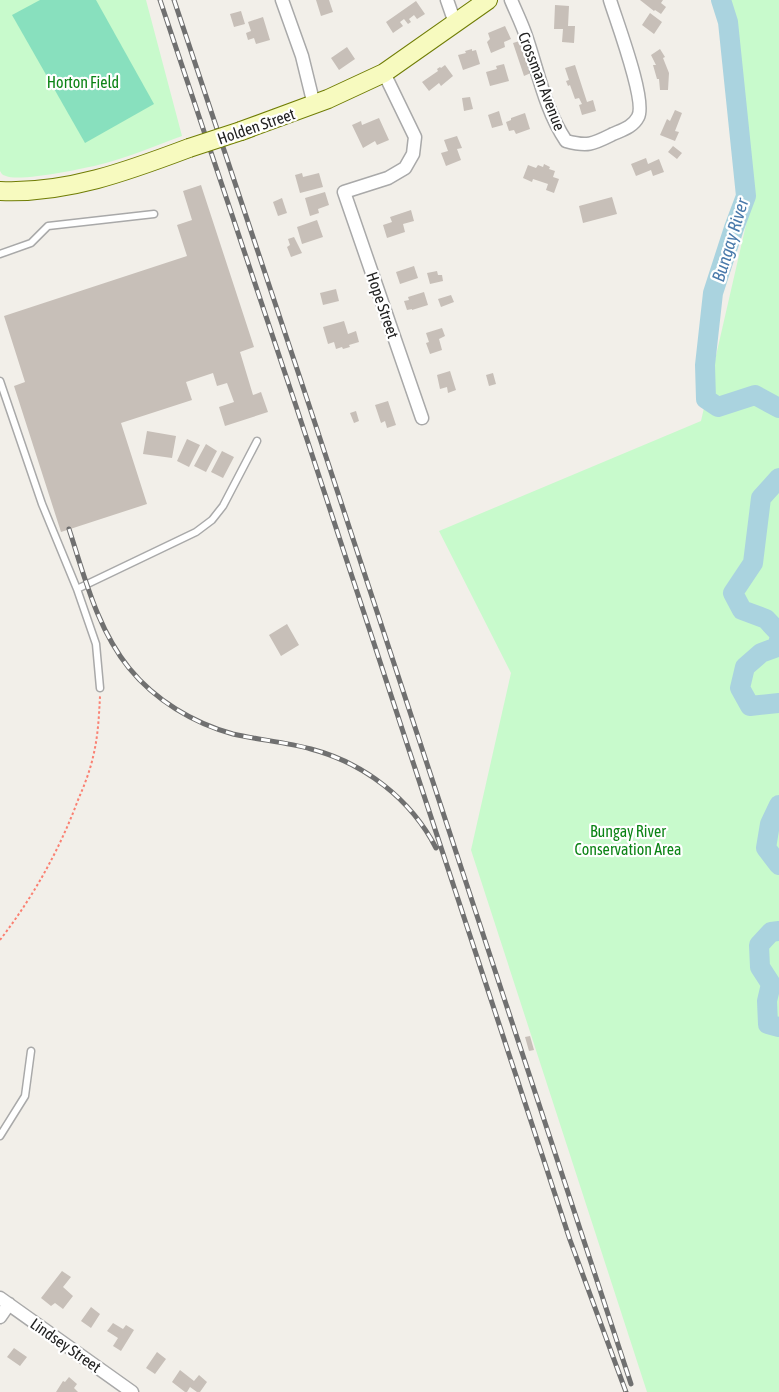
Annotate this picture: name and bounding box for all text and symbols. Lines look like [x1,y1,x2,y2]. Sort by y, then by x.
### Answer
street label: Crossman Avenue [515,29,569,133]
park label: Horton Field [47,73,119,91]
street label: Holden Street [215,104,297,148]
water label: Bungay River [707,195,753,284]
street label: Hope Street [362,269,403,341]
park label: Bungay River Conservation Area [574,822,682,858]
street label: Lindsey Street [27,1314,105,1377]

